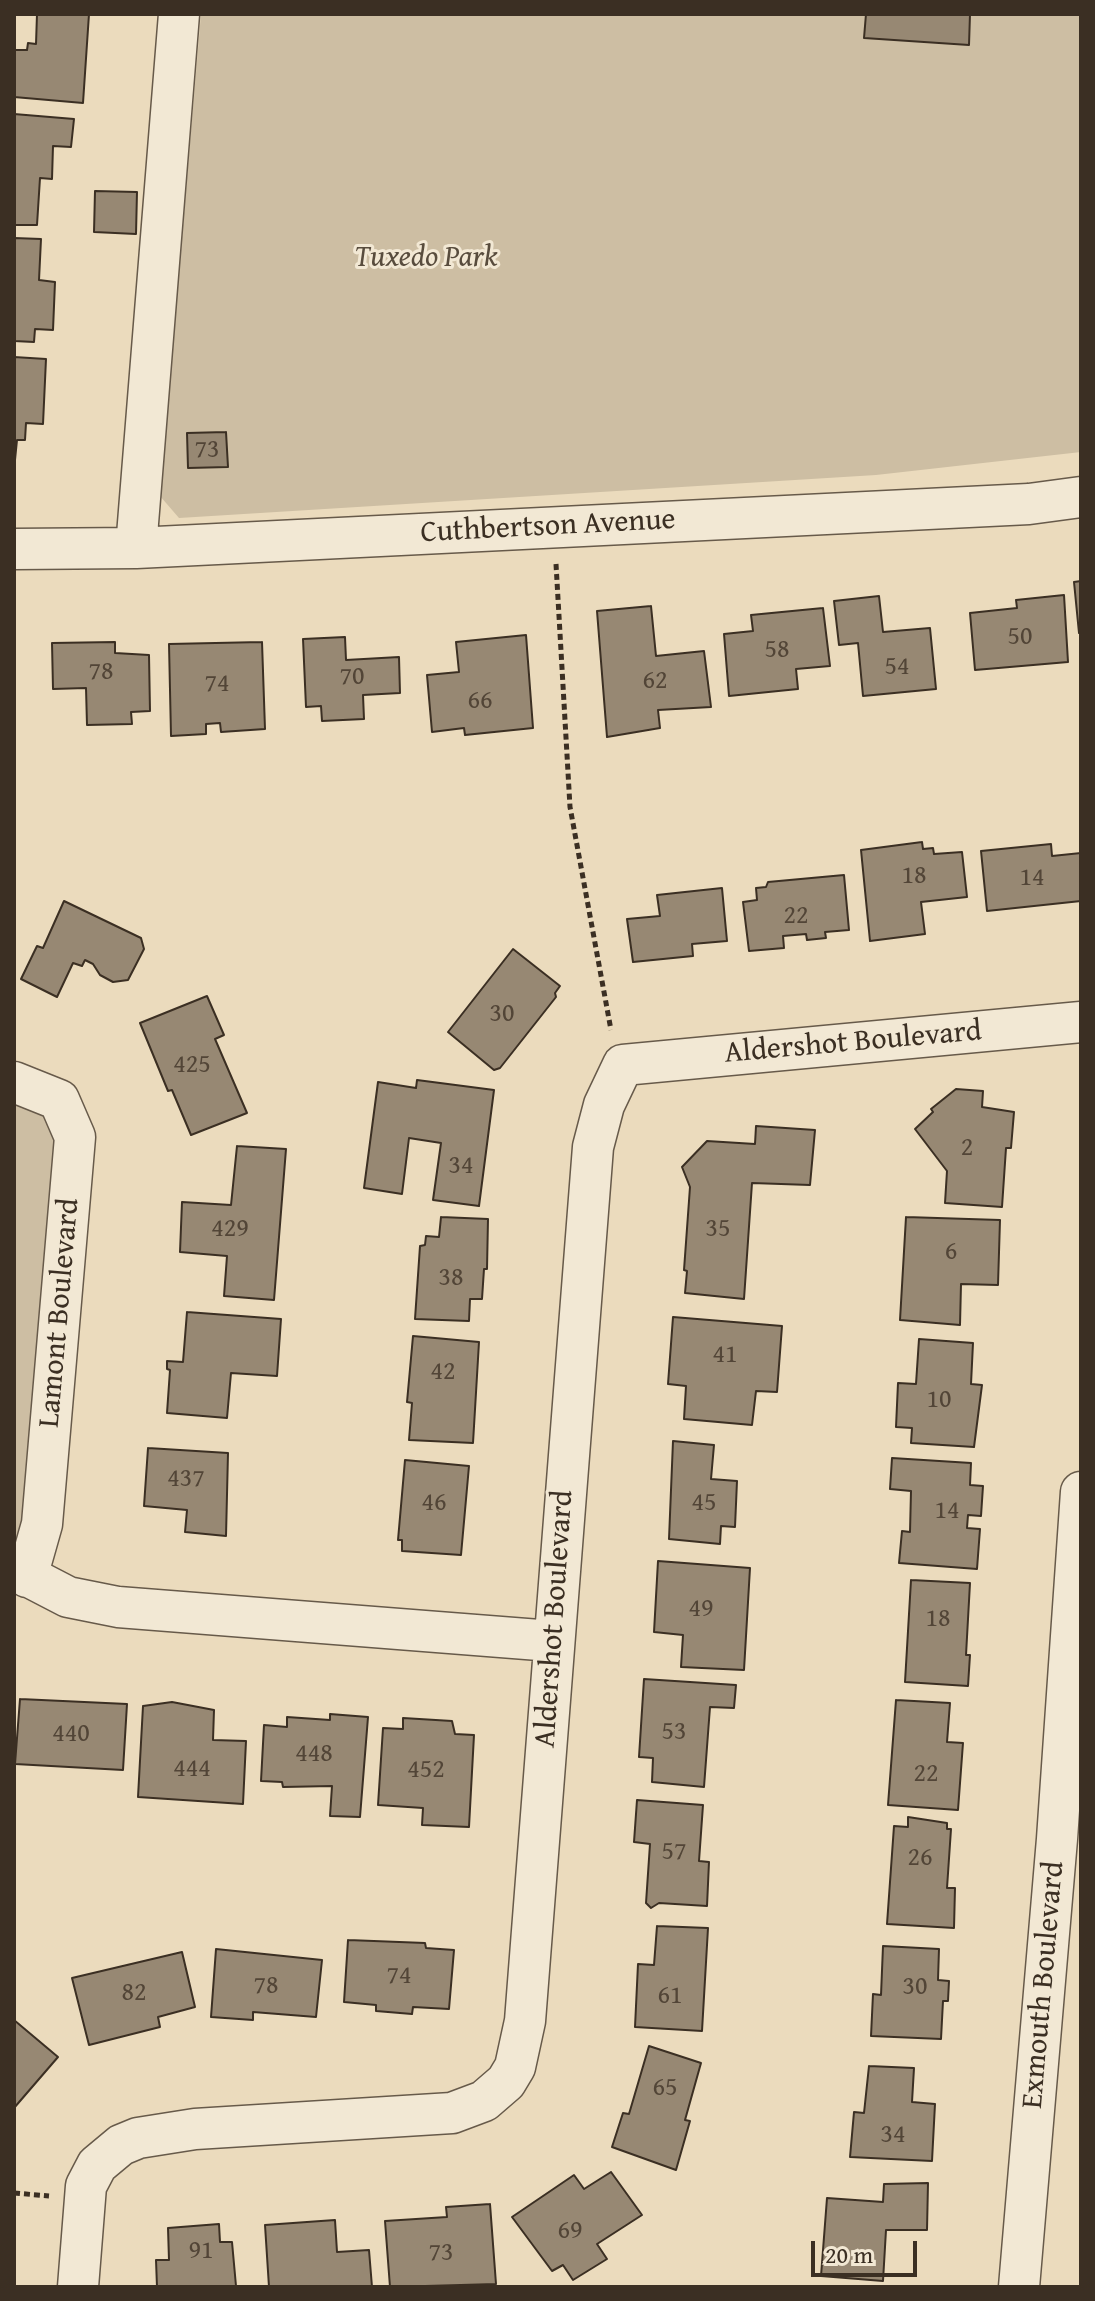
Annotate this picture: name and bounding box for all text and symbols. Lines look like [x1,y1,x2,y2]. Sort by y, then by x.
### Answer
park label: Tuxedo Park [354,240,498,276]
house number: 73 [194,434,220,466]
street label: Cuthbertson Avenue [420,502,676,552]
house number: 50 [1007,621,1033,653]
house number: 58 [764,634,790,666]
house number: 54 [884,651,910,683]
house number: 78 [88,656,114,688]
house number: 70 [339,661,365,693]
house number: 62 [642,665,668,697]
house number: 74 [204,668,230,700]
house number: 66 [467,685,493,717]
house number: 18 [901,860,927,892]
house number: 14 [1019,862,1045,894]
house number: 22 [783,900,809,932]
house number: 30 [489,998,515,1030]
street label: Aldershot Boulevard [723,1014,983,1072]
house number: 425 [173,1049,211,1081]
house number: 2 [961,1132,973,1164]
house number: 34 [448,1150,474,1182]
street label: Lamont Boulevard [32,1197,88,1429]
house number: 429 [211,1213,249,1245]
house number: 35 [705,1213,731,1245]
house number: 6 [945,1236,957,1268]
house number: 38 [438,1262,464,1294]
house number: 41 [712,1339,738,1371]
house number: 42 [430,1356,456,1388]
house number: 10 [926,1384,952,1416]
house number: 437 [167,1463,205,1495]
house number: 46 [421,1487,447,1519]
house number: 45 [691,1487,717,1519]
street label: Aldershot Boulevard [528,1489,582,1749]
house number: 14 [934,1495,960,1527]
house number: 49 [688,1593,714,1625]
house number: 18 [925,1603,951,1635]
house number: 53 [661,1716,687,1748]
house number: 440 [52,1718,90,1750]
house number: 448 [295,1738,333,1770]
house number: 444 [173,1753,211,1785]
house number: 452 [407,1754,445,1786]
house number: 22 [913,1758,939,1790]
house number: 57 [661,1836,687,1868]
house number: 26 [907,1842,933,1874]
street label: Exmouth Boulevard [1015,1860,1073,2110]
house number: 74 [386,1960,412,1992]
house number: 78 [253,1970,279,2002]
house number: 30 [902,1971,928,2003]
house number: 82 [121,1977,147,2009]
house number: 61 [657,1980,683,2012]
house number: 65 [652,2072,678,2104]
house number: 34 [880,2119,906,2151]
house number: 69 [557,2215,583,2247]
scale bar [815,2225,921,2275]
house number: 91 [188,2235,214,2267]
house number: 73 [428,2237,454,2269]
text: 20 m [825,2237,873,2272]

